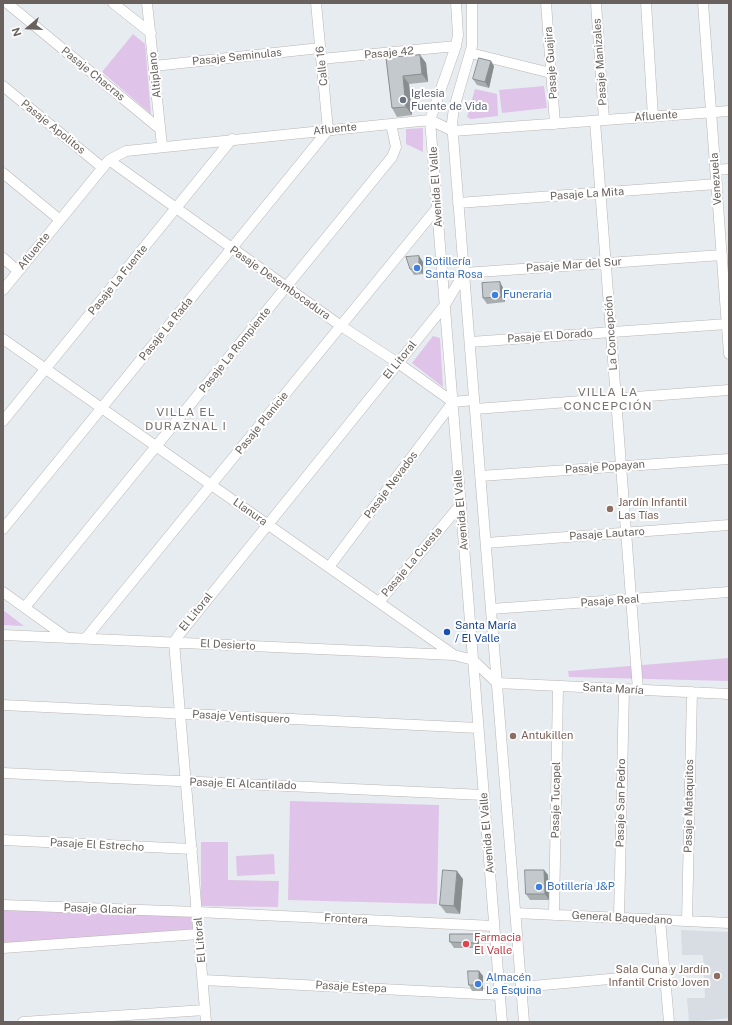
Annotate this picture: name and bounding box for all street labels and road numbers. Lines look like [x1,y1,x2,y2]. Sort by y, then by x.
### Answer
street label: Pasaje Manizales [590,18,610,106]
street label: Pasaje Guajira [542,26,560,100]
street label: Pasaje Chacras [59,44,127,104]
street label: Pasaje 42 [364,44,414,62]
street label: Calle 16 [313,45,331,87]
street label: Pasaje Seminulas [192,46,282,68]
street label: Altiplano [146,51,164,99]
street label: Pasaje Apolitos [18,97,88,157]
street label: Afluente [634,108,678,124]
street label: Afluente [313,120,357,138]
street label: Avenida El Valle [427,146,445,228]
street label: Venezuela [708,152,724,206]
street label: Pasaje La Mita [550,185,624,203]
street label: Afluente [15,230,53,272]
street label: Pasaje La Fuente [86,242,150,318]
street label: Pasaje Desembocadura [227,243,333,323]
street label: Pasaje Mar del Sur [526,255,622,275]
street label: Pasaje La Rada [137,295,195,363]
street label: La Concepción [602,295,620,371]
street label: Pasaje La Rompiente [196,305,274,395]
street label: Pasaje El Dorado [507,326,593,346]
street label: El Litoral [381,338,419,382]
street label: Pasaje Planicie [233,389,291,457]
street label: Pasaje Nevados [361,449,421,521]
street label: Pasaje Popayan [565,458,645,476]
street label: Avenida El Valle [451,469,471,551]
street label: Llanura [230,495,270,529]
street label: Pasaje La Cuesta [379,524,445,600]
street label: Pasaje Lautaro [569,525,645,543]
street label: El Litoral [177,590,215,634]
street label: Pasaje Real [580,592,640,610]
street label: El Desierto [200,637,256,653]
street label: Santa María [582,681,644,697]
street label: Pasaje Ventisquero [192,708,290,726]
street label: Pasaje San Pedro [614,758,628,848]
street label: Pasaje Mataquitos [682,759,696,853]
street label: Pasaje Tucapel [549,761,563,839]
street label: Pasaje El Alcantilado [189,776,297,792]
street label: Avenida El Valle [477,792,497,874]
street label: Pasaje El Estrecho [50,836,144,854]
street label: Pasaje Glaciar [63,901,137,917]
street label: General Baquedano [571,909,673,927]
street label: Frontera [324,911,368,927]
street label: El Litoral [191,917,209,963]
street label: Pasaje Estepa [315,979,387,995]

